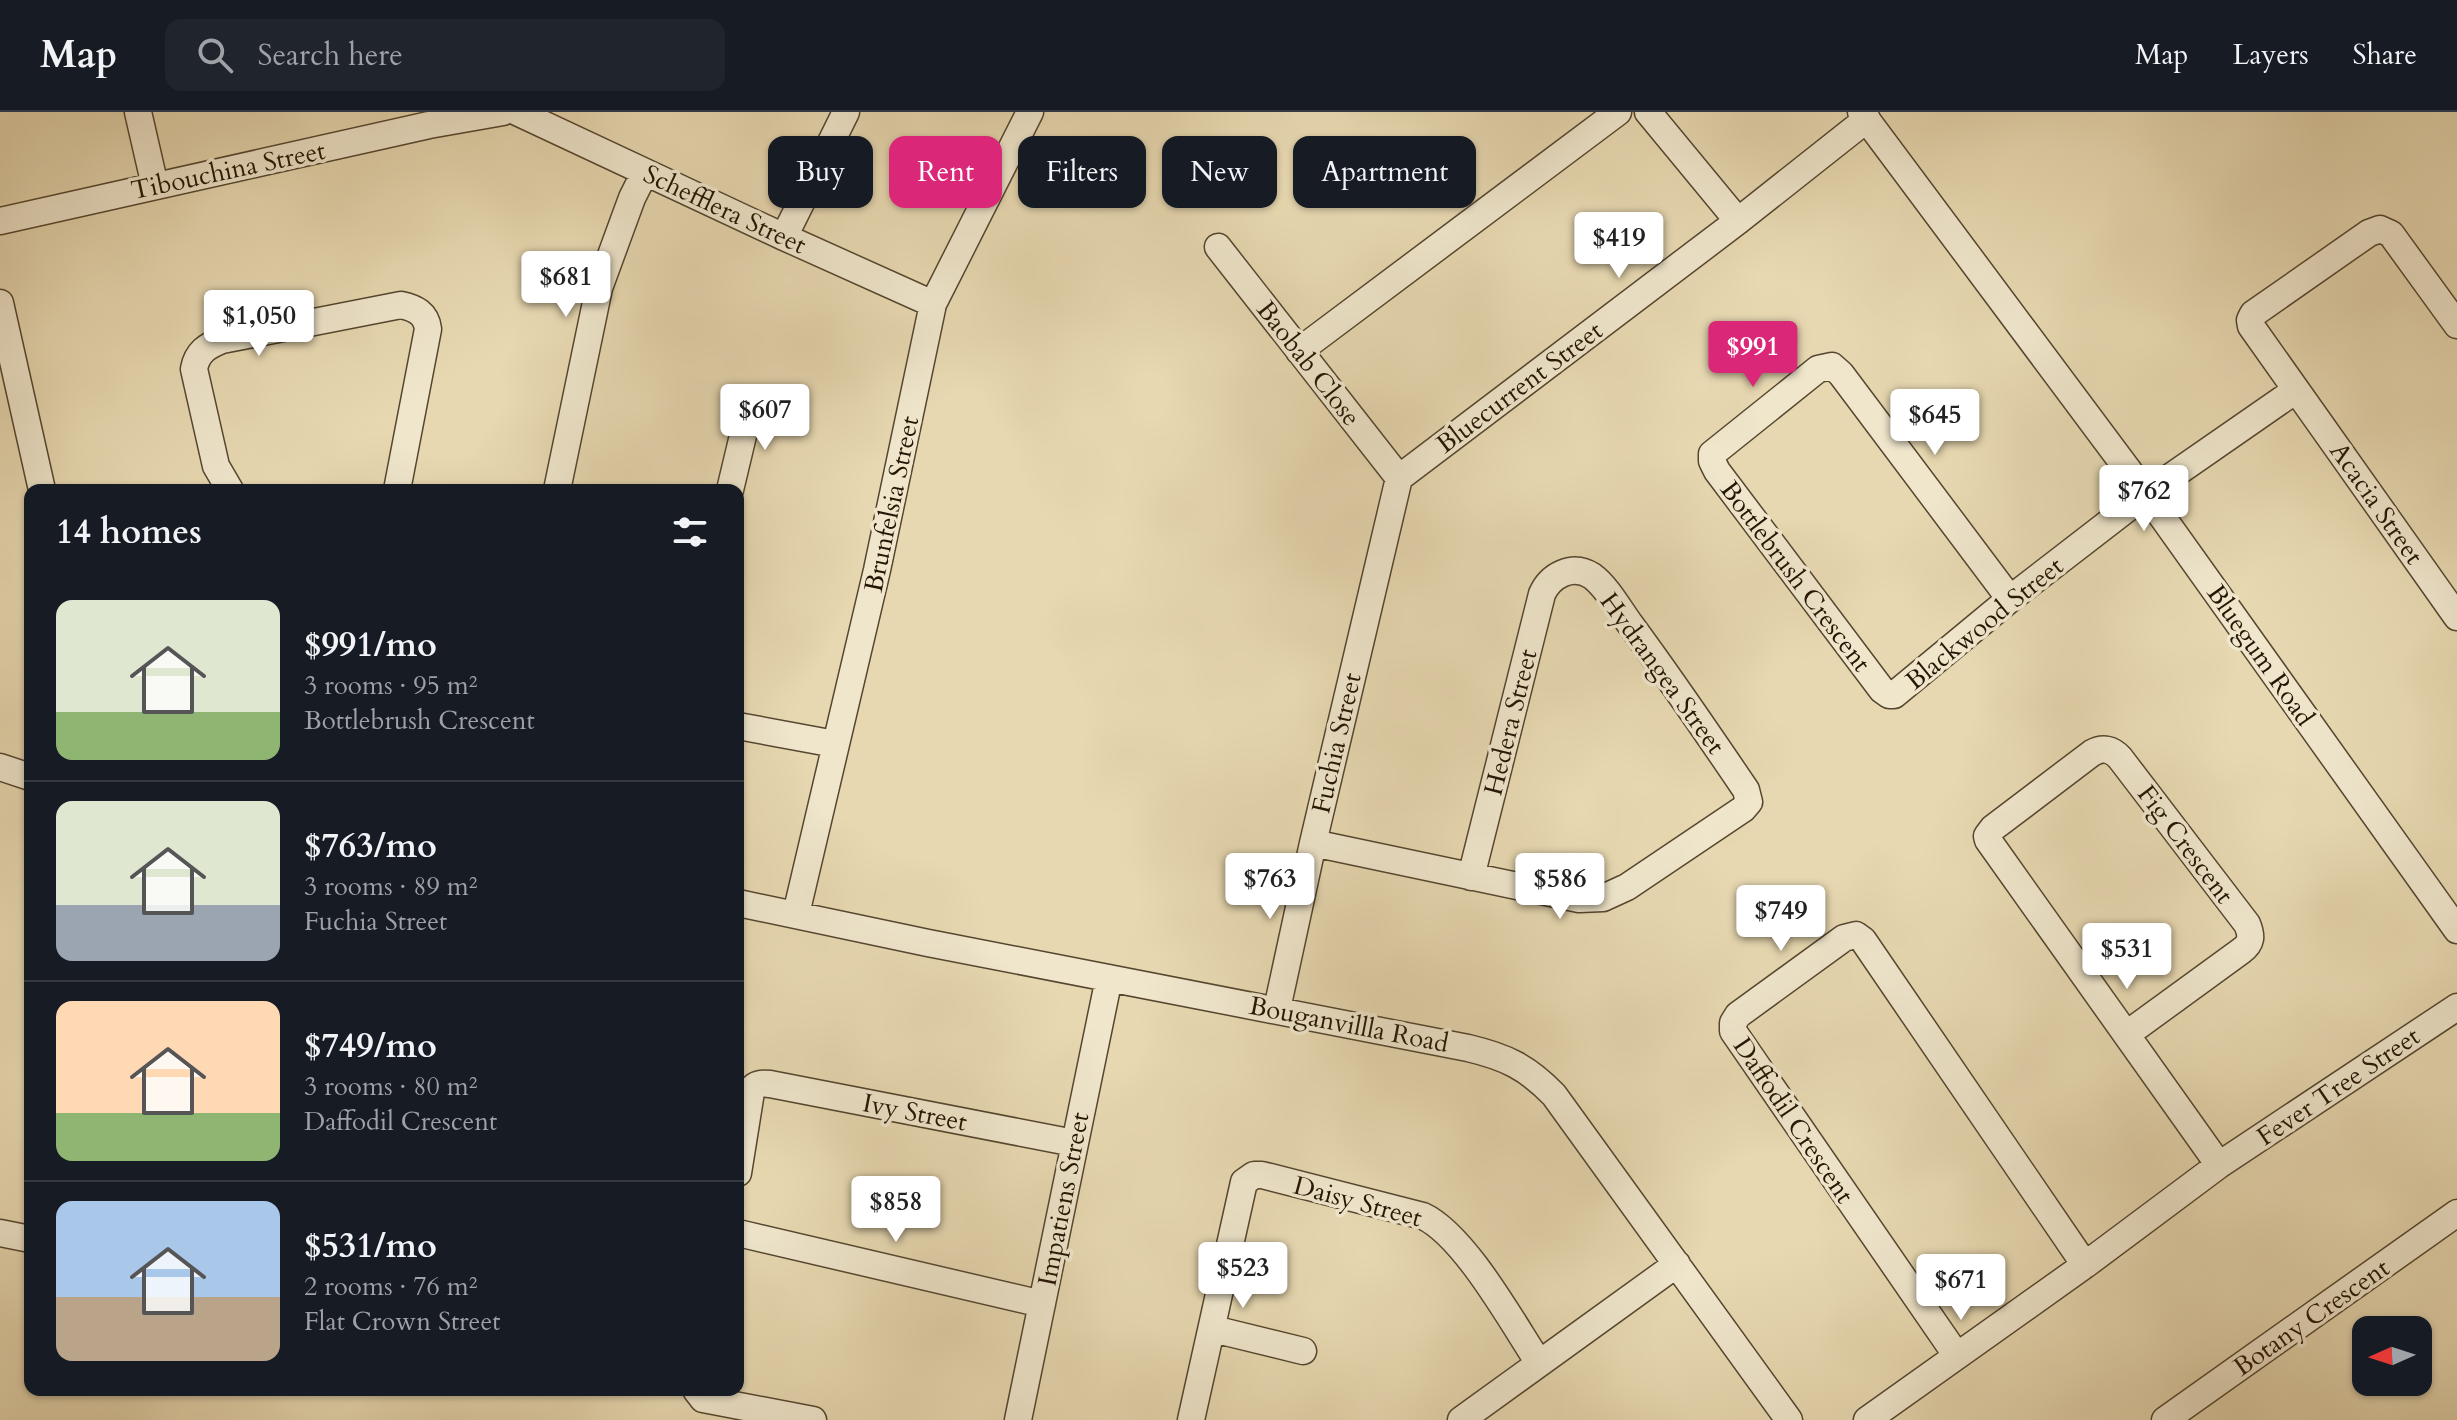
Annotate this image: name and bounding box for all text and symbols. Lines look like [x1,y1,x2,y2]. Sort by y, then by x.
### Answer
search box [165,19,725,91]
text: Map [40,29,117,81]
icon: search [193,33,237,77]
text: Search here [257,35,403,76]
text: Map [2135,36,2188,74]
text: Layers [2232,36,2309,74]
text: Share [2353,36,2417,74]
street label: Tibouchina Street [128,133,328,208]
chip: Buy [768,136,873,208]
chip: Rent [889,136,1002,208]
chip: Filters [1018,136,1146,208]
chip: New [1162,136,1277,208]
chip: Apartment [1293,136,1476,208]
street label: Schefflera Street [638,156,812,262]
pin: $419 [1572,212,1666,280]
text: $419 [1592,220,1646,255]
pin: $681 [519,251,613,319]
text: $681 [539,259,593,294]
pin: $1,050 [194,290,324,358]
street label: Baobab Close [1249,293,1369,433]
text: $1,050 [222,298,296,333]
street label: Bluecurrent Street [1429,313,1610,461]
pin: $991 [1706,321,1800,389]
text: $991 [1726,329,1780,364]
pin: $607 [718,384,812,452]
pin: $645 [1888,389,1982,457]
text: $607 [738,392,792,427]
text: $645 [1908,397,1962,432]
street label: Brunfelsia Street [856,413,927,595]
street label: Acacia Street [2322,435,2432,571]
pin: $762 [2097,465,2191,533]
text: $762 [2117,473,2171,508]
street label: Bottlebrush Crescent [1712,474,1879,679]
text: 14 homes [56,509,202,555]
icon: filters [668,510,712,554]
street label: Blackwood Street [1898,549,2071,698]
street label: Bluegum Road [2199,578,2322,733]
street label: Hydrangea Street [1592,585,1733,761]
text: $991/mo [304,622,437,668]
icon: home [120,632,216,728]
street label: Hedera Street [1475,645,1546,799]
text: 3 rooms · 95 m² [304,668,477,703]
street label: Fuchia Street [1303,669,1370,817]
text: Bottlebrush Crescent [304,703,535,738]
street label: Fig Crescent [2129,778,2242,911]
text: $763/mo [304,823,437,869]
icon: home [120,833,216,929]
pin: $763 [1223,853,1317,921]
pin: $586 [1513,853,1607,921]
text: $763 [1243,861,1297,896]
text: $586 [1533,861,1587,896]
text: 3 rooms · 89 m² [304,869,477,904]
pin: $749 [1734,885,1828,953]
text: $749 [1754,893,1808,928]
text: Fuchia Street [304,904,447,939]
pin: $531 [2080,923,2174,991]
text: $531 [2100,931,2154,966]
street label: Bouganvillla Road [1246,988,1452,1061]
street label: Fever Tree Street [2250,1019,2427,1154]
text: $749/mo [304,1023,437,1069]
street label: Daffodil Crescent [1725,1030,1862,1210]
icon: home [120,1033,216,1129]
text: 3 rooms · 80 m² [304,1069,477,1104]
street label: Ivy Street [860,1085,970,1140]
text: Daffodil Crescent [304,1104,497,1139]
street label: Impatiens Street [1029,1109,1097,1289]
street label: Daisy Street [1290,1168,1426,1235]
pin: $858 [849,1176,943,1244]
text: $858 [869,1184,923,1219]
text: $531/mo [304,1223,437,1269]
icon: home [120,1233,216,1329]
pin: $523 [1196,1242,1290,1310]
text: $523 [1216,1250,1270,1285]
street label: Botany Crescent [2226,1251,2396,1384]
pin: $671 [1914,1254,2008,1322]
text: $671 [1934,1262,1988,1297]
text: 2 rooms · 76 m² [304,1269,477,1304]
text: Flat Crown Street [304,1304,500,1339]
north arrow [2352,1316,2432,1396]
map controls [2352,1316,2432,1396]

